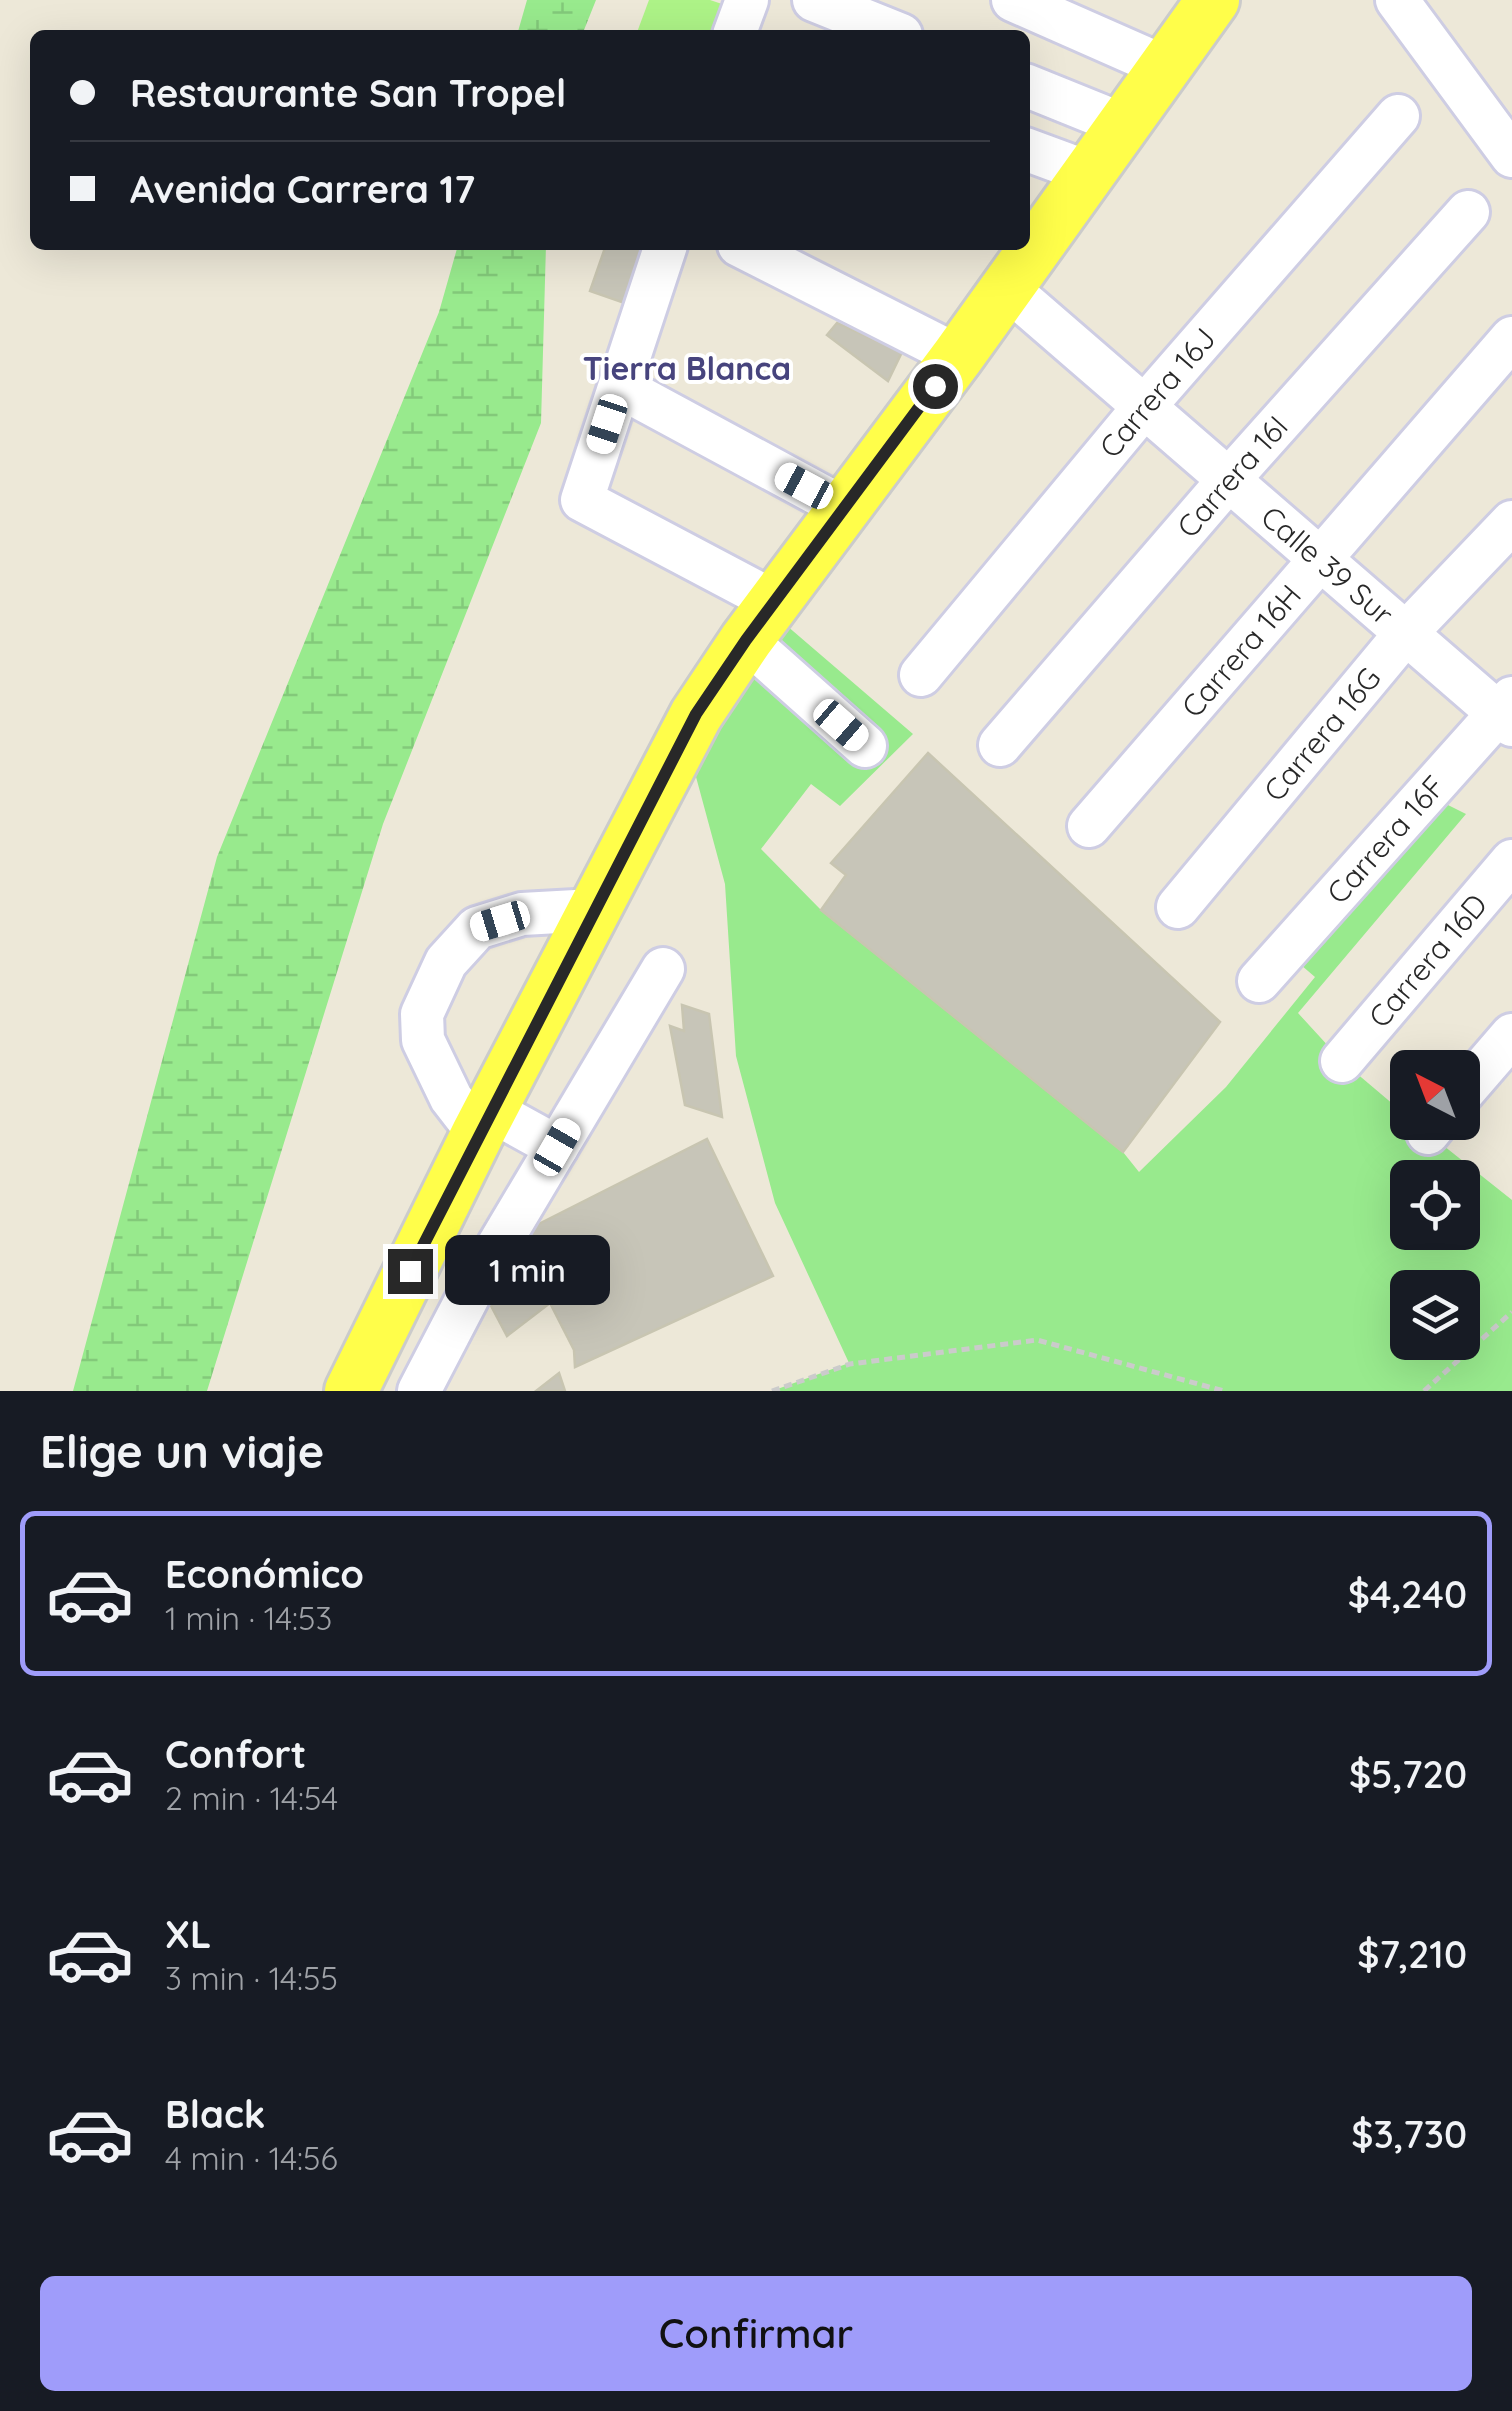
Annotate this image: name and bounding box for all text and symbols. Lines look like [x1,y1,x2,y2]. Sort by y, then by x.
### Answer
text: Restaurante San Tropel [130,69,566,117]
text: Avenida Carrera 17 [130,165,475,213]
street label: Carrera 16J [1091,320,1223,465]
district label: Tierra Blanca [583,348,791,388]
route start [913,364,958,409]
car [583,391,631,457]
street label: Carrera 16I [1169,408,1296,545]
car [770,459,838,513]
street label: Calle 39 Sur [1253,498,1402,633]
street label: Carrera 16H [1173,576,1309,725]
street label: Carrera 16G [1255,659,1389,809]
car [809,694,873,756]
street label: Carrera 16F [1318,767,1453,911]
street label: Carrera 16D [1360,886,1495,1035]
car [467,898,533,944]
north arrow [1390,1050,1480,1140]
map controls [1390,1050,1480,1360]
car [529,1114,585,1180]
button: locate [1390,1160,1480,1250]
callout: 1 min [445,1236,610,1306]
route end [388,1249,433,1294]
text: 1 min [489,1250,566,1290]
button: layers [1390,1270,1480,1360]
text: Elige un viaje [40,1423,324,1479]
icon: car [45,1549,135,1639]
text: Económico [165,1550,364,1598]
text: $4,240 [1348,1570,1467,1618]
text: 1 min · 14:53 [165,1598,332,1638]
icon: car [45,1729,135,1819]
text: Confort [165,1730,306,1778]
text: $5,720 [1349,1750,1467,1798]
text: 2 min · 14:54 [165,1778,338,1818]
icon: car [45,1909,135,1999]
text: XL [165,1910,211,1958]
text: $7,210 [1357,1930,1467,1978]
text: 3 min · 14:55 [165,1958,338,1998]
icon: car [45,2089,135,2179]
text: Black [165,2090,265,2138]
text: $3,730 [1351,2110,1467,2158]
text: 4 min · 14:56 [165,2138,338,2178]
button: Confirmar [40,2276,1472,2391]

